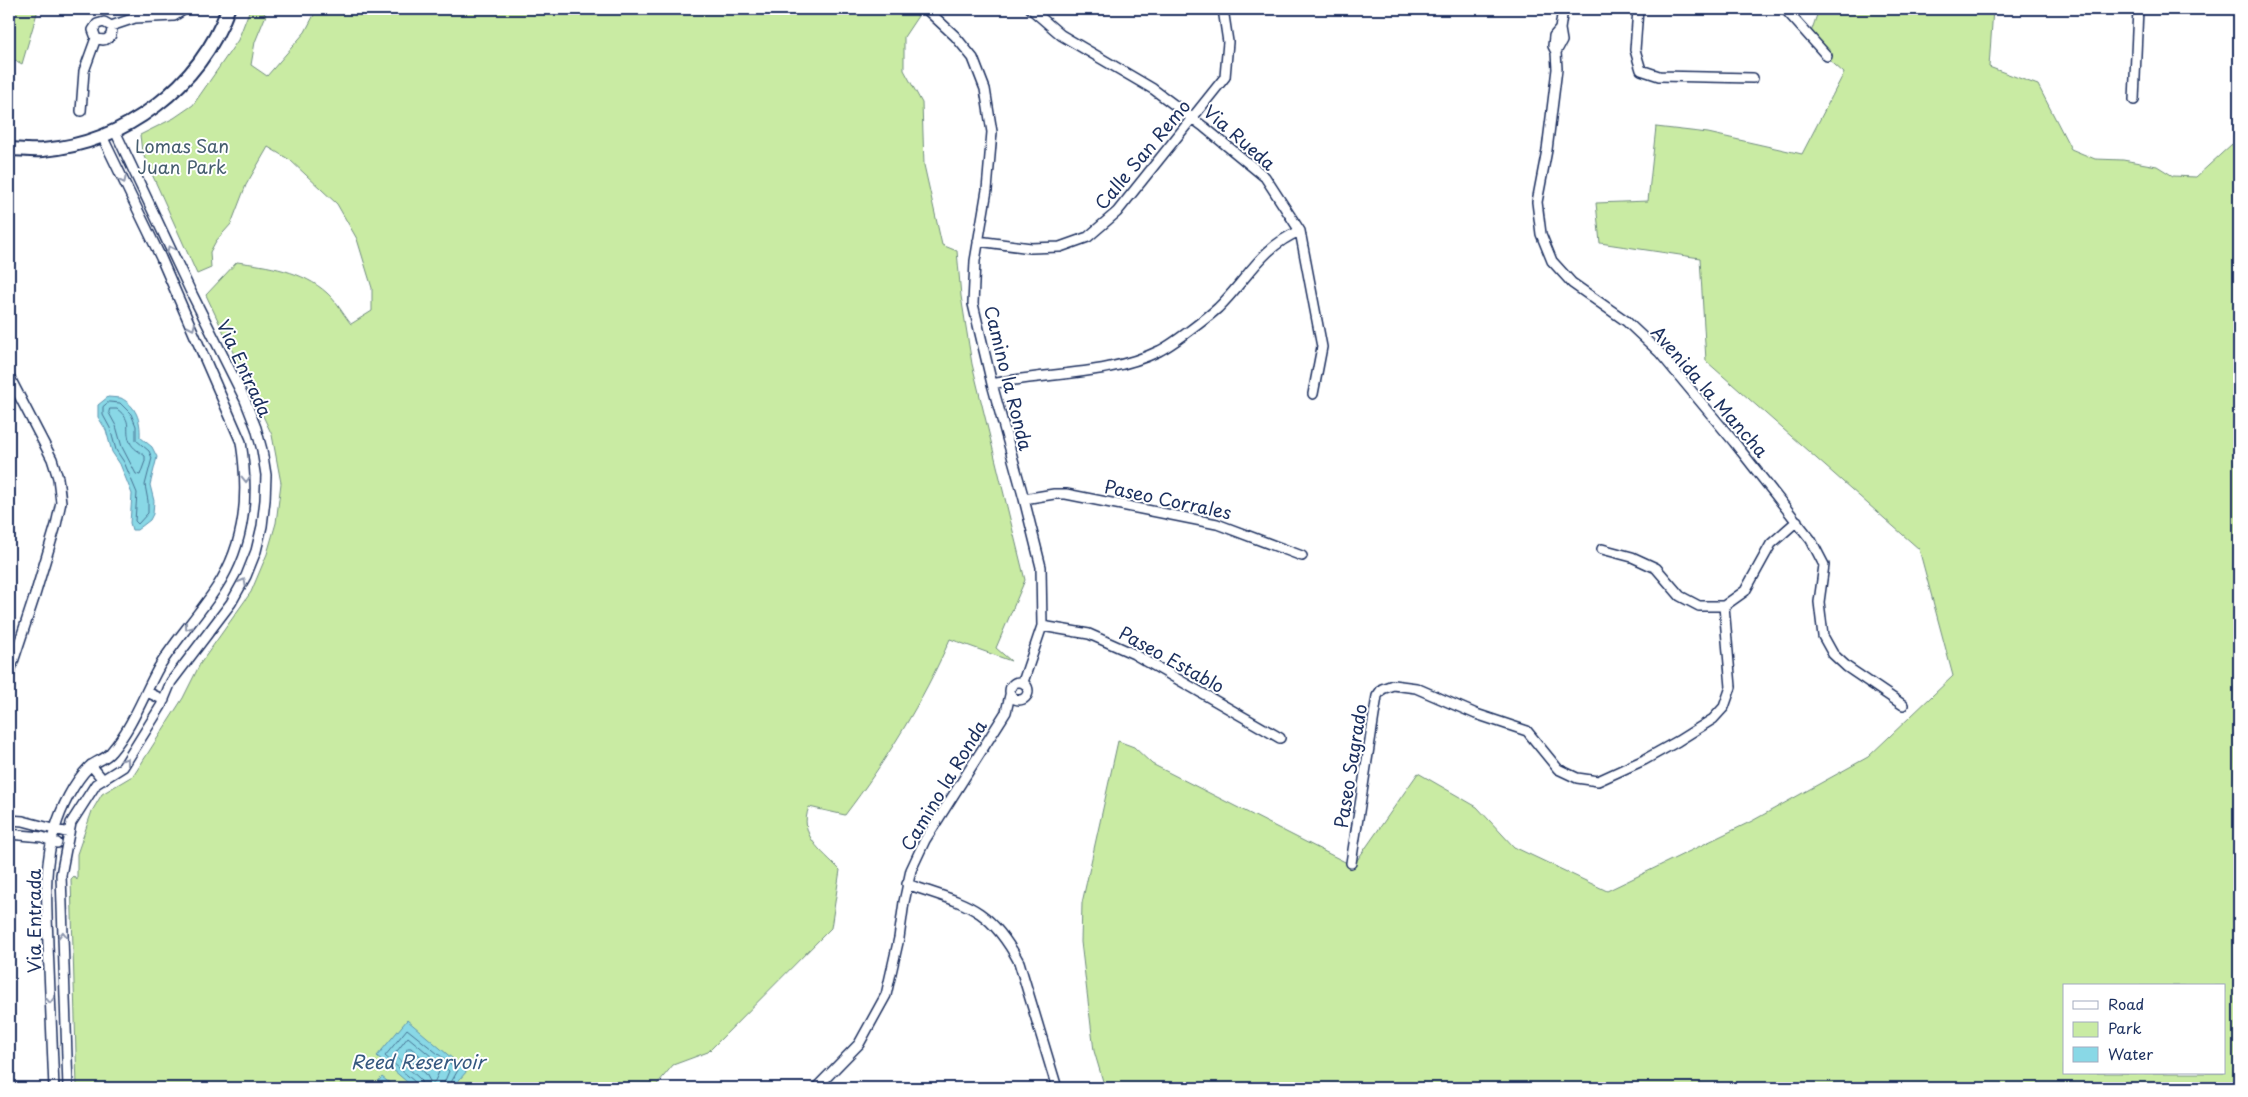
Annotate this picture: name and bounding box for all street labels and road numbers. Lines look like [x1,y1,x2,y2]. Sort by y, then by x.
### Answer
street label: Calle San Remo [1088,93,1196,215]
street label: Via Rueda [1198,98,1283,177]
street label: Camino la Ronda [978,303,1040,453]
street label: Via Entrada [211,315,280,422]
street label: Avenida la Mancha [1645,319,1775,463]
street label: Paseo Corrales [1102,472,1234,526]
street label: Paseo Establo [1114,619,1230,699]
street label: Paseo Sagrado [1327,702,1373,830]
street label: Camino la Ronda [893,714,993,856]
street label: Via Entrada [20,868,47,973]

